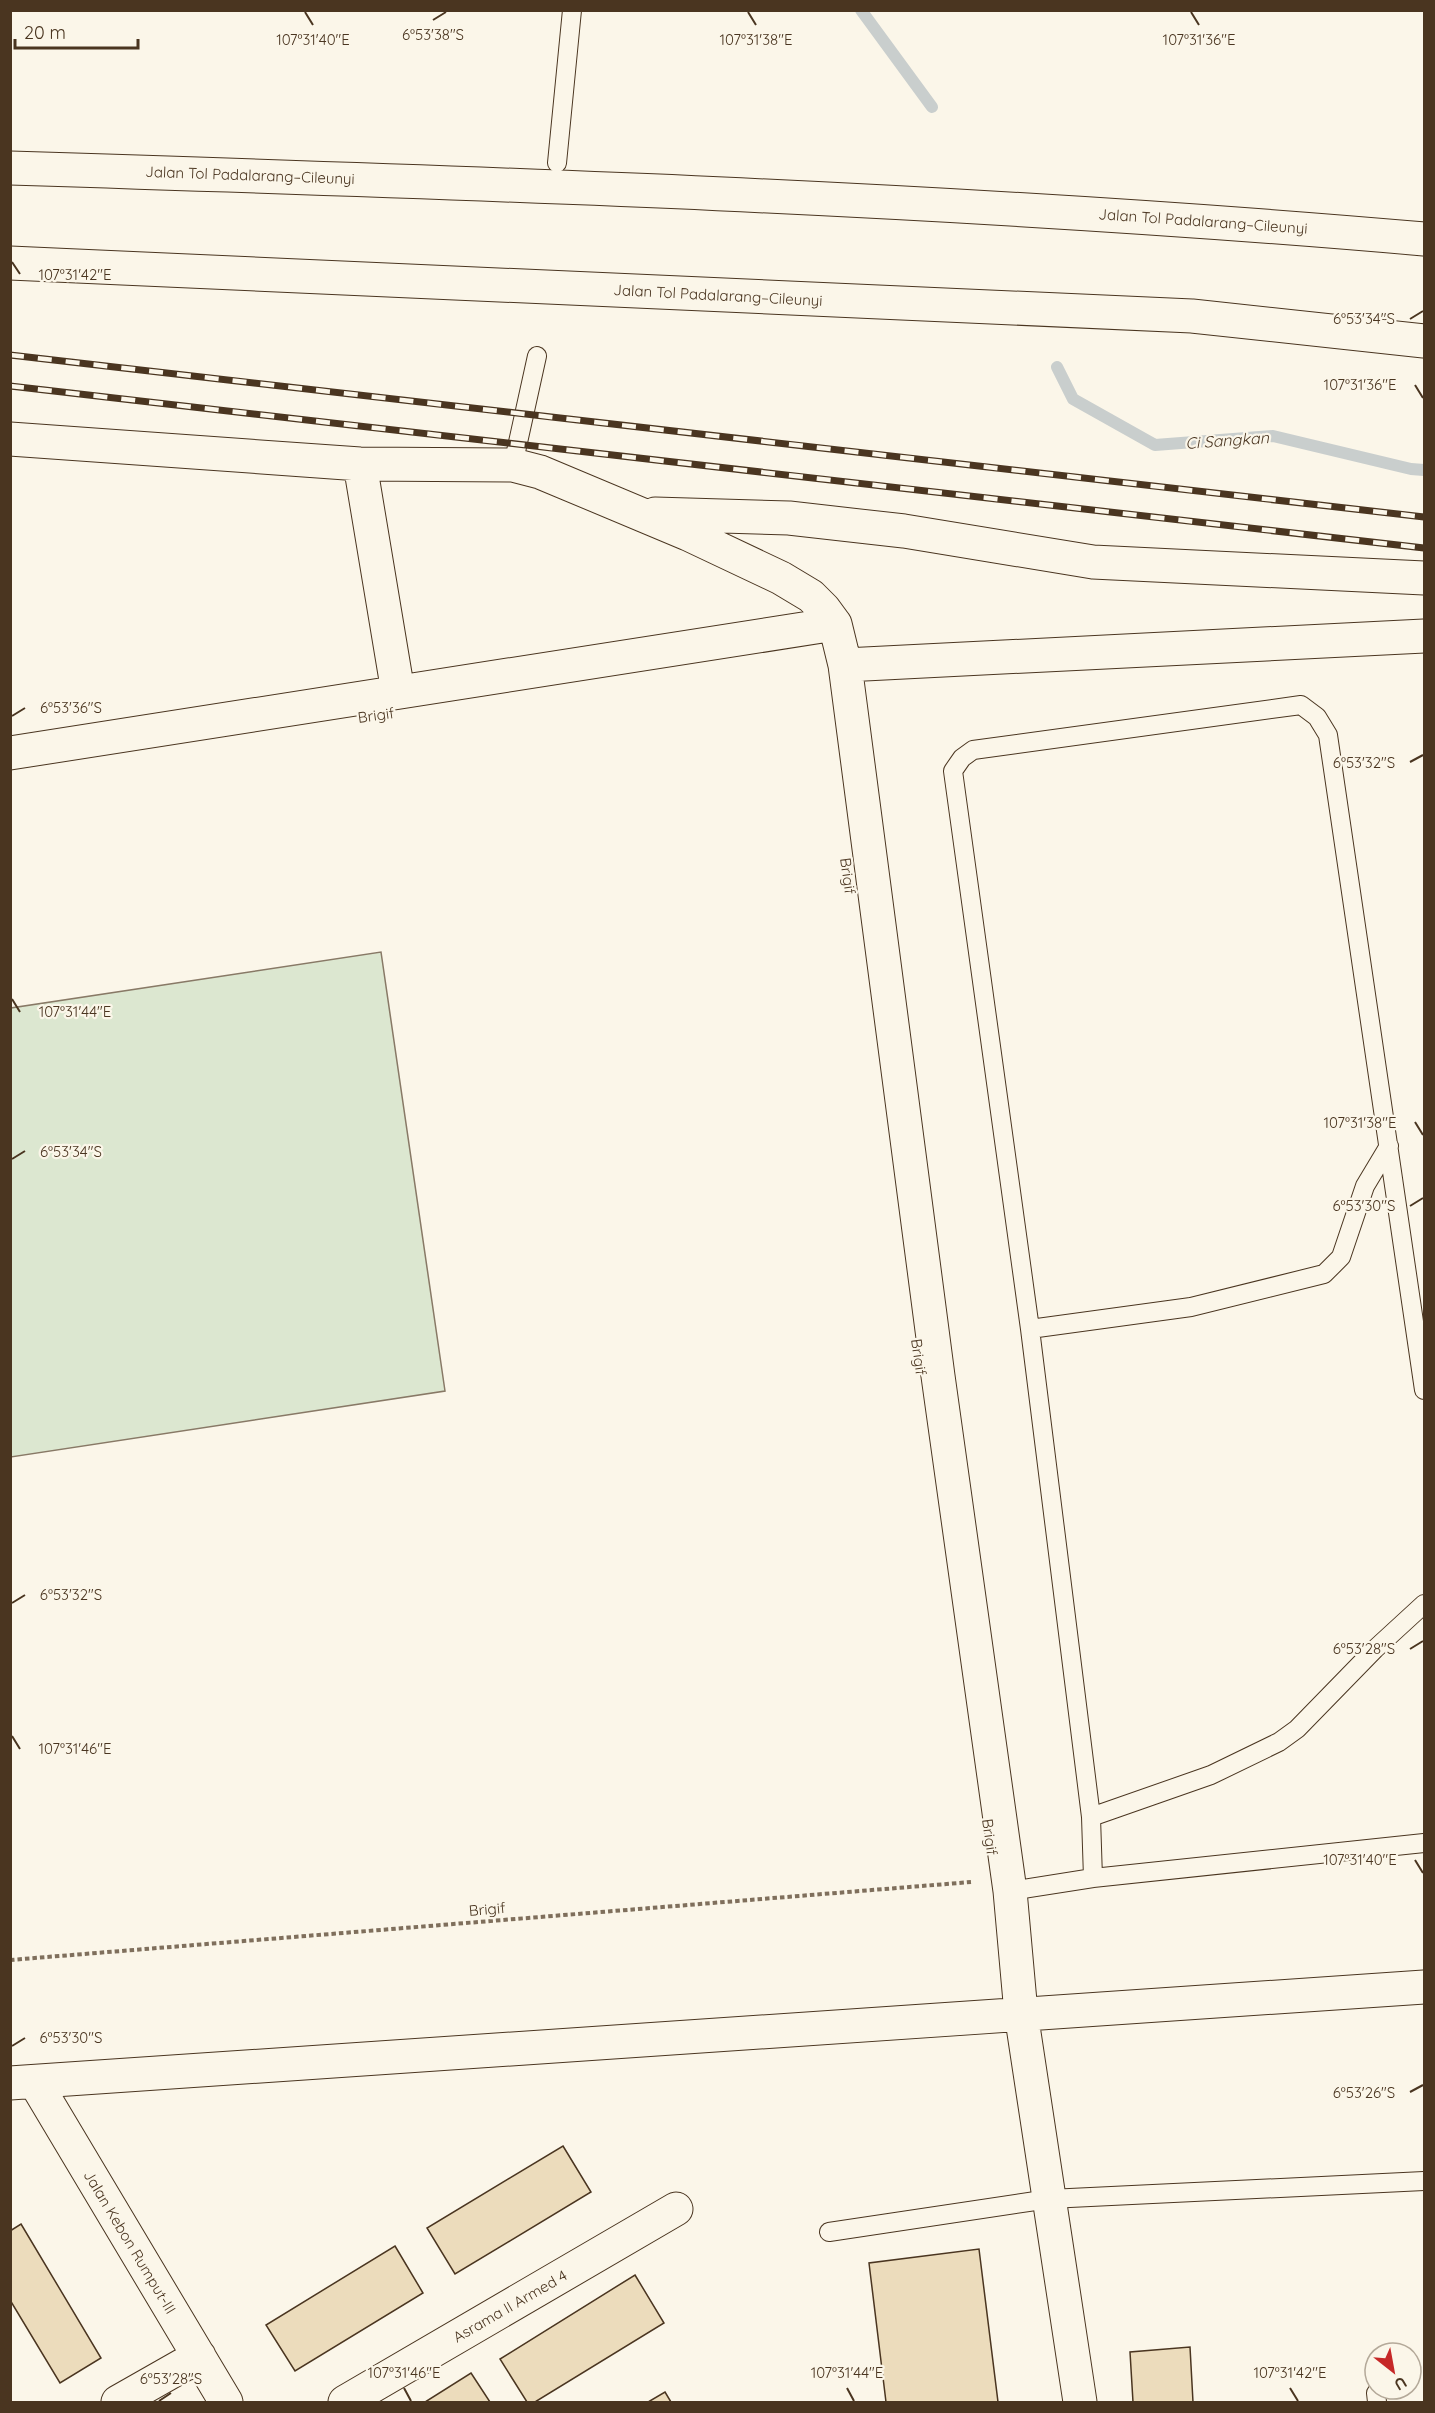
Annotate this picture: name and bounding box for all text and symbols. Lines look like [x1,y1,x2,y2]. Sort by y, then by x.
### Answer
scale bar [15,12,138,50]
text: 20 m [24,21,66,44]
text: 6°53'38"S [402,25,464,44]
text: 107°31'40"E [276,30,350,49]
text: 107°31'38"E [720,30,792,49]
text: 107°31'36"E [1163,30,1235,49]
street label: Jalan Tol Padalarang–Cileunyi [145,162,355,188]
street label: Jalan Tol Padalarang–Cileunyi [1098,204,1308,238]
text: 107°31'42"E [38,265,112,284]
street label: Jalan Tol Padalarang–Cileunyi [613,280,823,310]
text: 6°53'34"S [1333,309,1395,328]
text: 107°31'36"E [1324,375,1396,394]
water label: Ci Sangkan [1185,427,1270,453]
text: 6°53'36"S [40,698,102,717]
street label: Brigif [356,703,396,727]
text: 6°53'32"S [1333,753,1395,772]
street label: Brigif [836,856,860,896]
text: 107°31'44"E [39,1002,111,1021]
text: 107°31'38"E [1324,1113,1396,1132]
text: 6°53'34"S [40,1142,102,1161]
text: 6°53'30"S [1333,1196,1395,1215]
street label: Brigif [907,1337,931,1377]
text: 6°53'32"S [40,1585,102,1604]
text: 6°53'28"S [1333,1639,1395,1658]
text: 107°31'46"E [39,1739,111,1758]
street label: Brigif [978,1817,1002,1857]
text: 107°31'40"E [1323,1850,1397,1869]
street label: Brigif [468,1898,507,1920]
text: 6°53'30"S [40,2028,102,2047]
text: 6°53'26"S [1333,2083,1395,2102]
street label: Jalan Kebon Rumput-III [80,2167,180,2317]
street label: Asrama II Armed 4 [450,2266,571,2346]
north arrow [1363,2341,1423,2401]
text: 107°31'46"E [368,2363,440,2382]
text: 107°31'44"E [811,2363,883,2382]
text: 107°31'42"E [1253,2363,1327,2382]
text: 6°53'28"S [140,2369,202,2388]
text: U [1391,2372,1411,2395]

